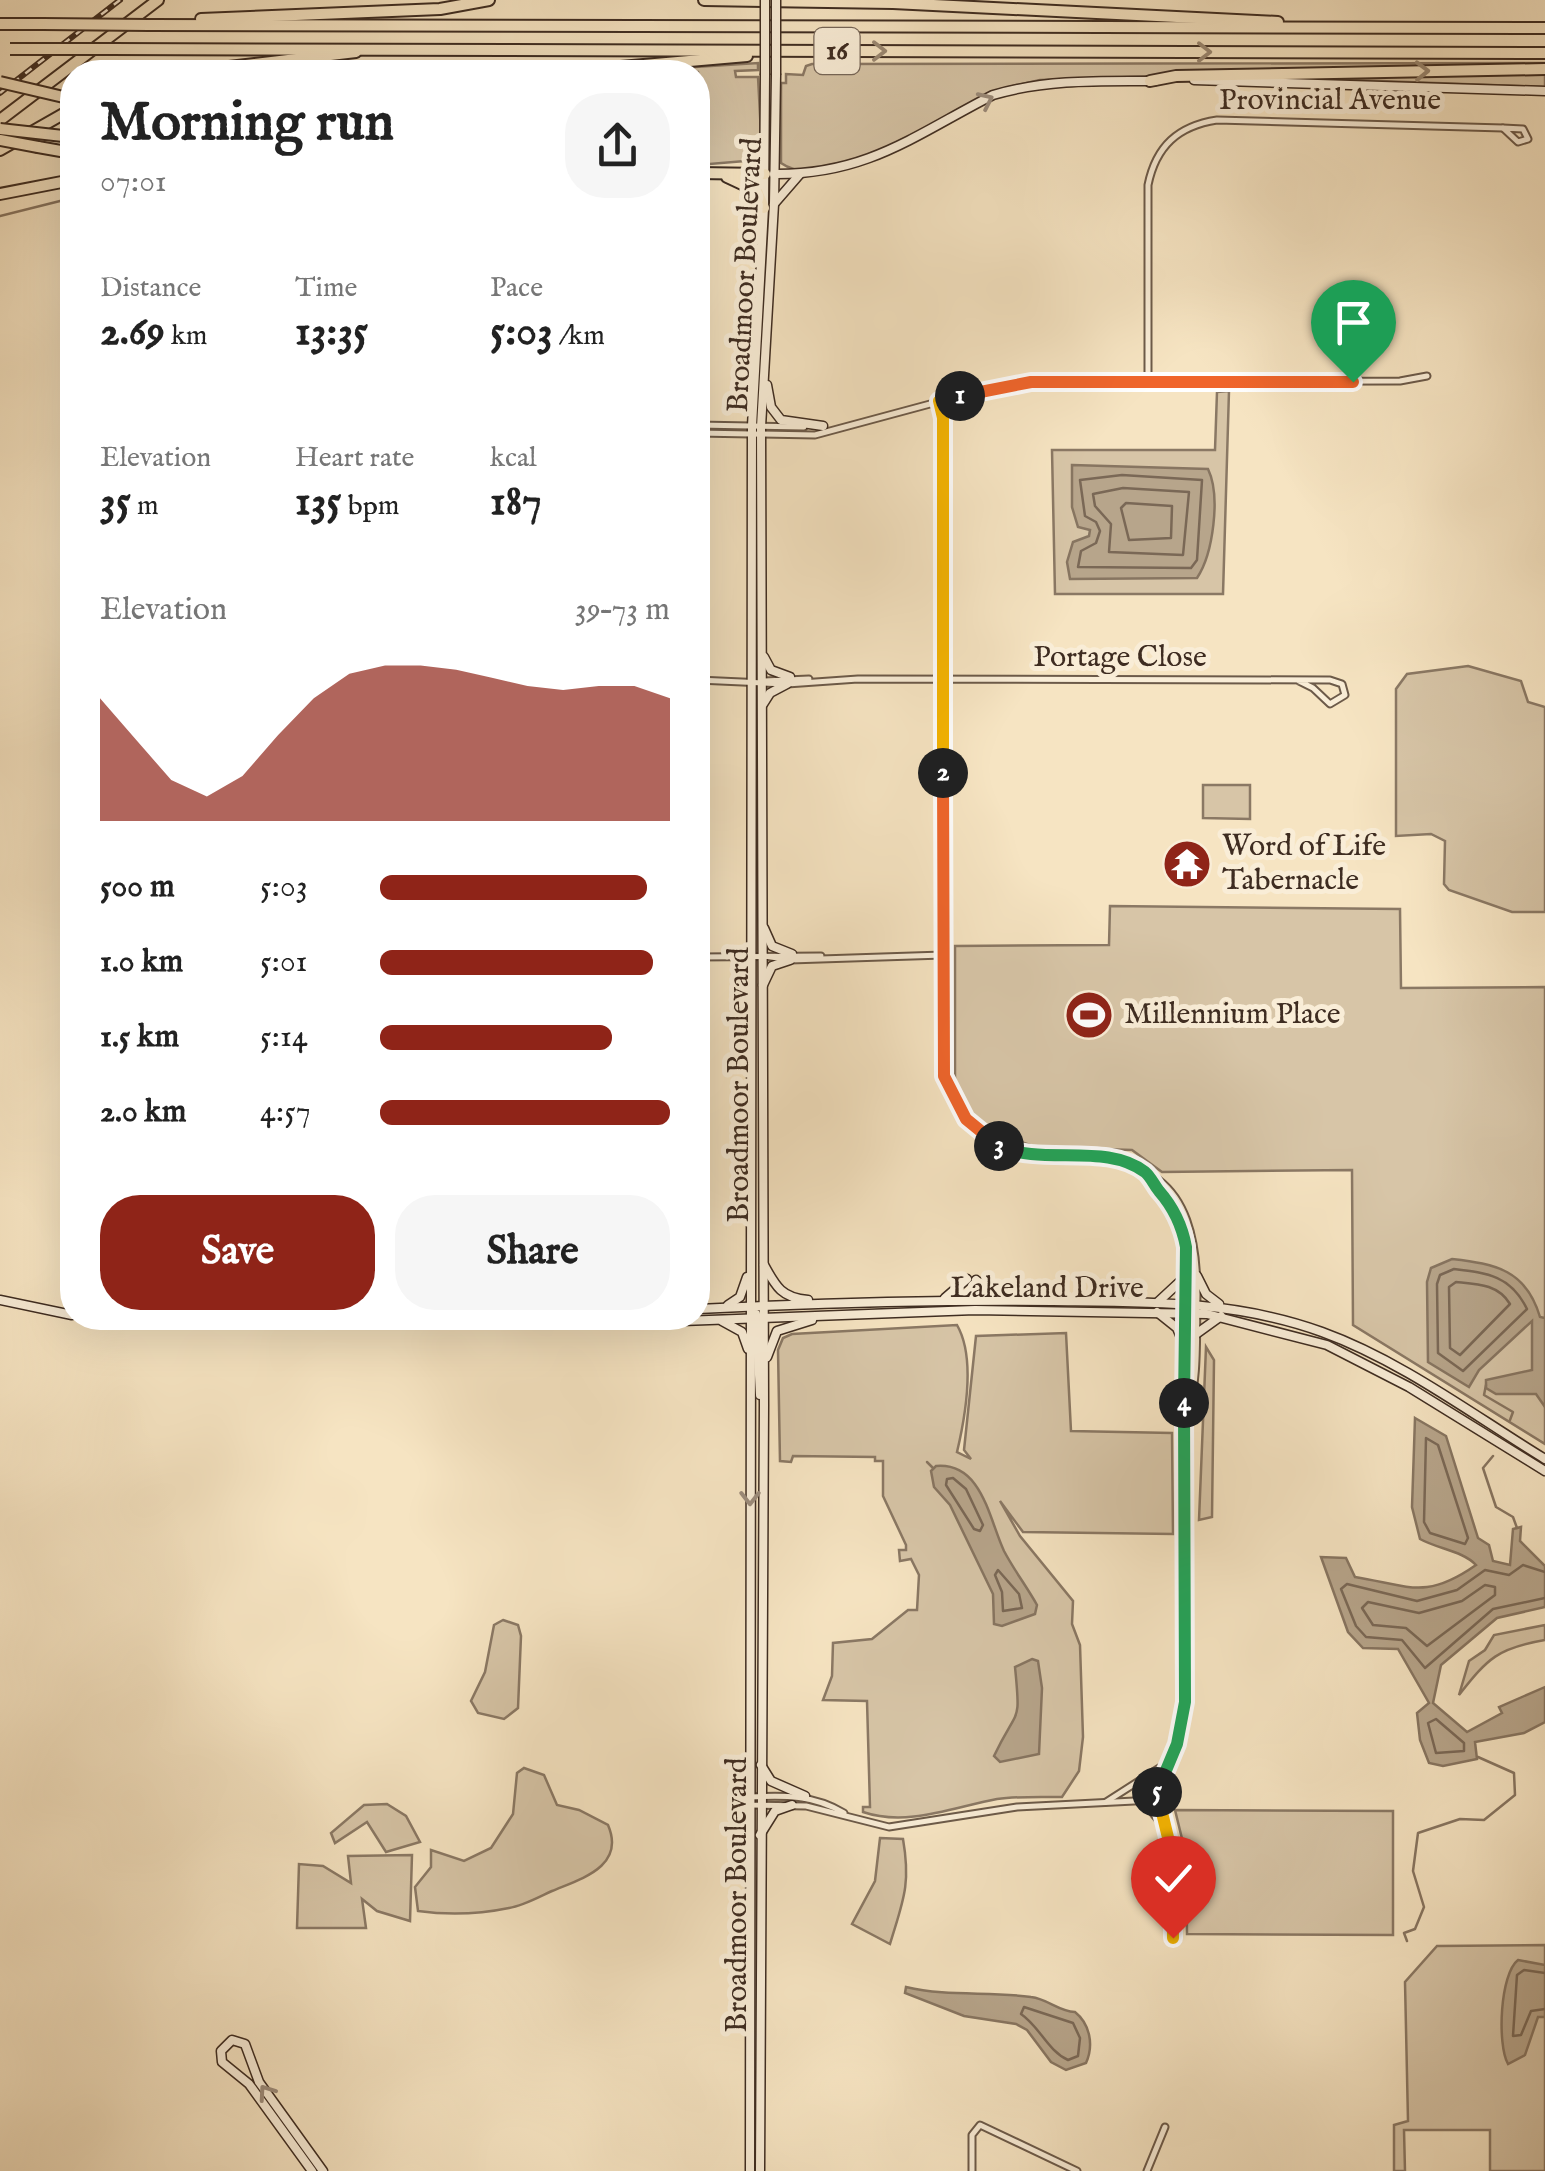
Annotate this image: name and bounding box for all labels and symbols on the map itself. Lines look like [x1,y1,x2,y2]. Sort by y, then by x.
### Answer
road number: 16 [814,28,860,74]
one-way arrow [872,40,888,62]
one-way arrow [1198,41,1213,63]
one-way arrow [1415,61,1431,82]
street label: Provincial Avenue [1219,82,1441,120]
one-way arrow [975,92,993,112]
street label: Broadmoor Boulevard [720,136,772,414]
pin [1311,280,1396,383]
pin: 1 [935,371,985,421]
street label: Portage Close [1033,639,1207,677]
pin: 2 [918,748,968,798]
place label: Word of Life Tabernacle [1222,828,1386,900]
temple icon: Word of Life Tabernacle [1161,838,1213,890]
street label: Broadmoor Boulevard [721,946,759,1223]
sports icon: Millennium Place [1063,989,1115,1041]
place label: Millennium Place [1124,996,1341,1034]
pin: 3 [974,1121,1024,1171]
street label: Lakeland Drive [950,1270,1144,1308]
pin: 4 [1159,1378,1209,1428]
one-way arrow [740,1491,761,1507]
street label: Broadmoor Boulevard [719,1756,757,2033]
pin: 5 [1132,1767,1182,1817]
pin [1131,1836,1216,1939]
one-way arrow [260,2084,278,2103]

